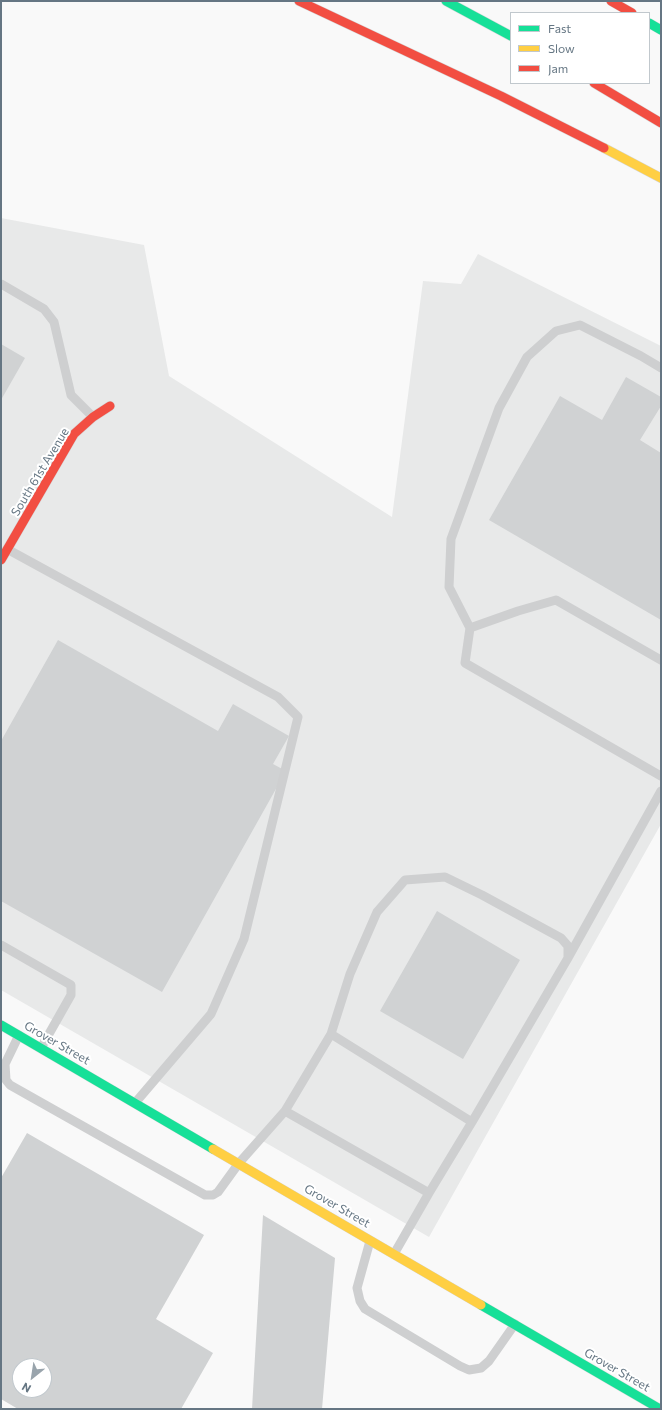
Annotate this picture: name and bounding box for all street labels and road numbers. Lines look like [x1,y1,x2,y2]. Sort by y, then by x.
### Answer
street label: South 61st Avenue [8,425,72,519]
street label: Grover Street [22,1018,92,1068]
street label: Grover Street [302,1181,372,1231]
street label: Grover Street [582,1345,652,1395]

